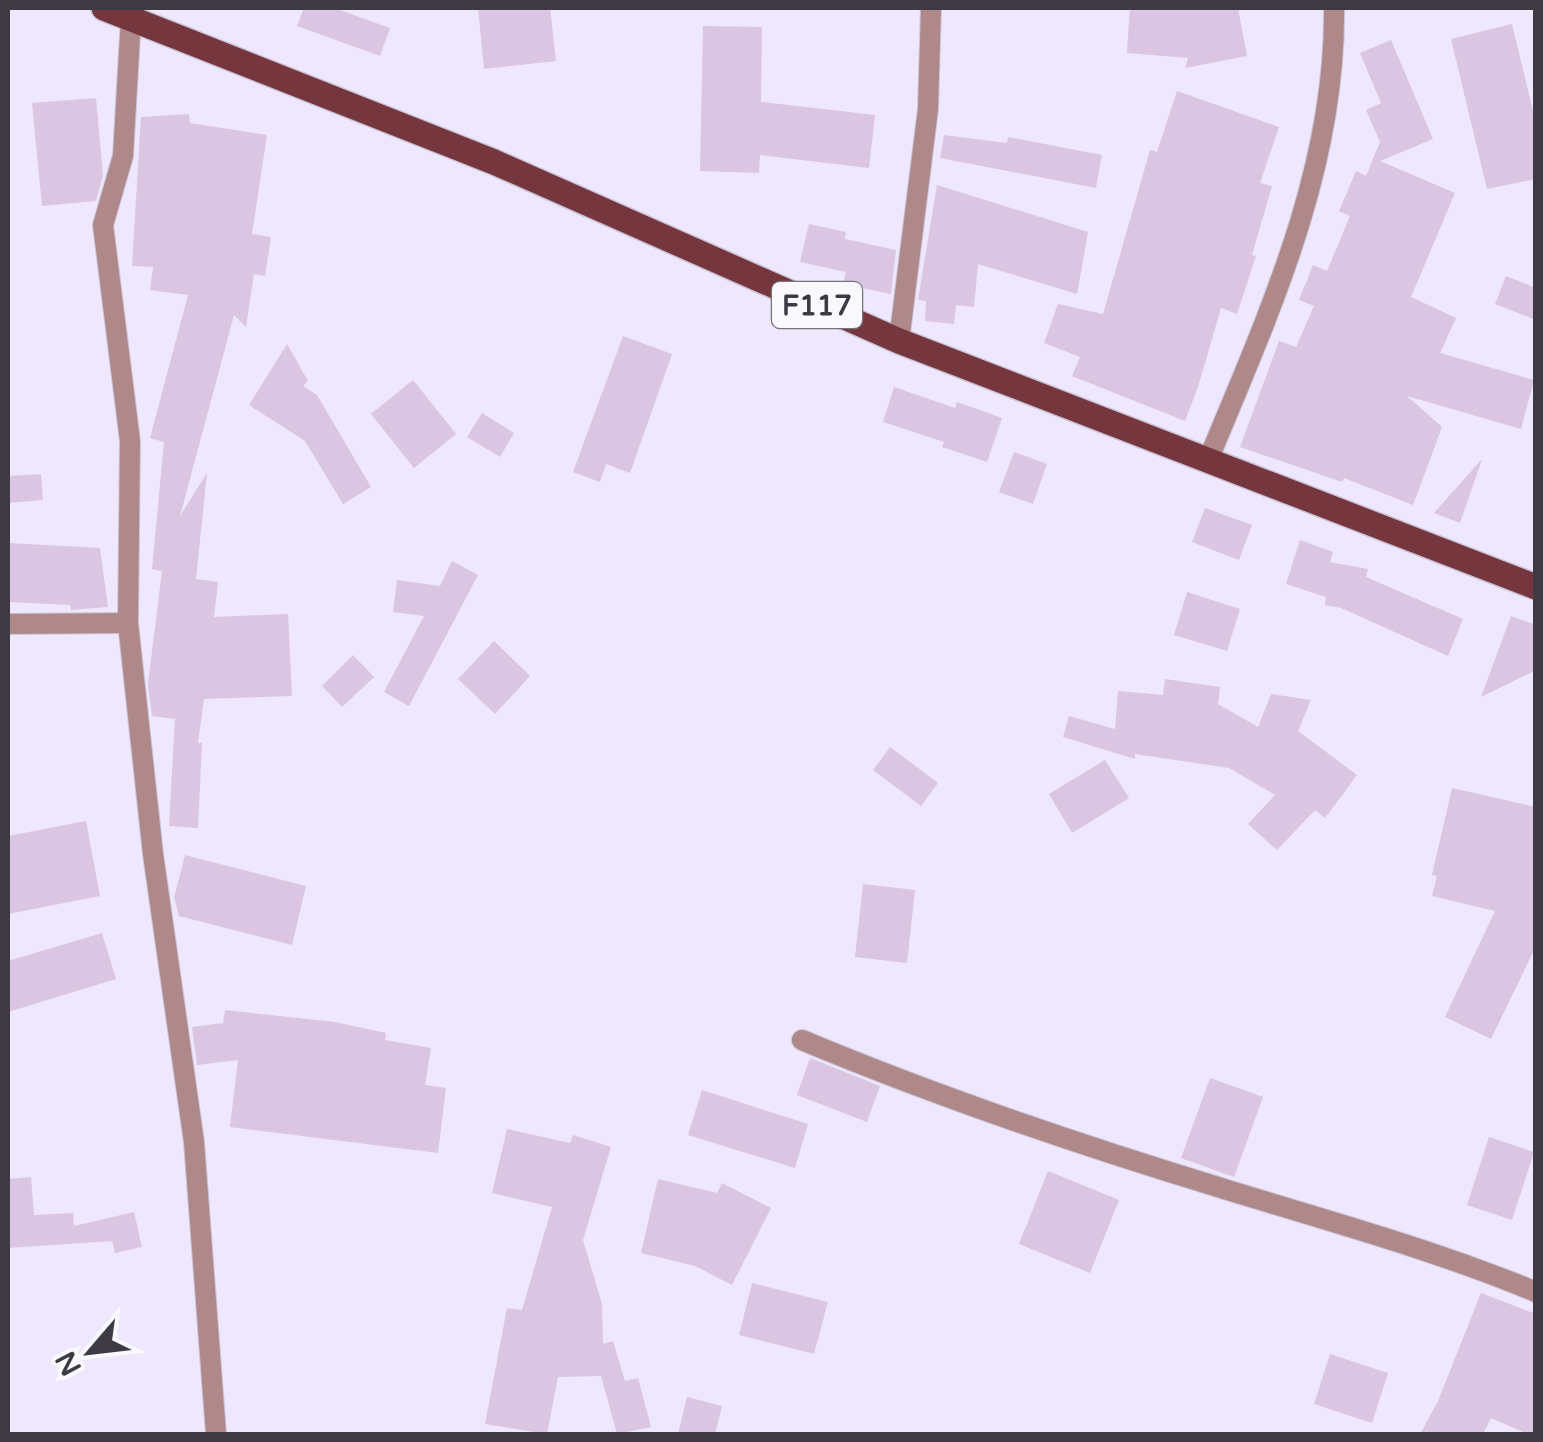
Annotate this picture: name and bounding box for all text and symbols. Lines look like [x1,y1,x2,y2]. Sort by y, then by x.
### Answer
road number: F117 [772,282,862,328]
north arrow [40,1302,140,1402]
text: N [49,1345,89,1381]

